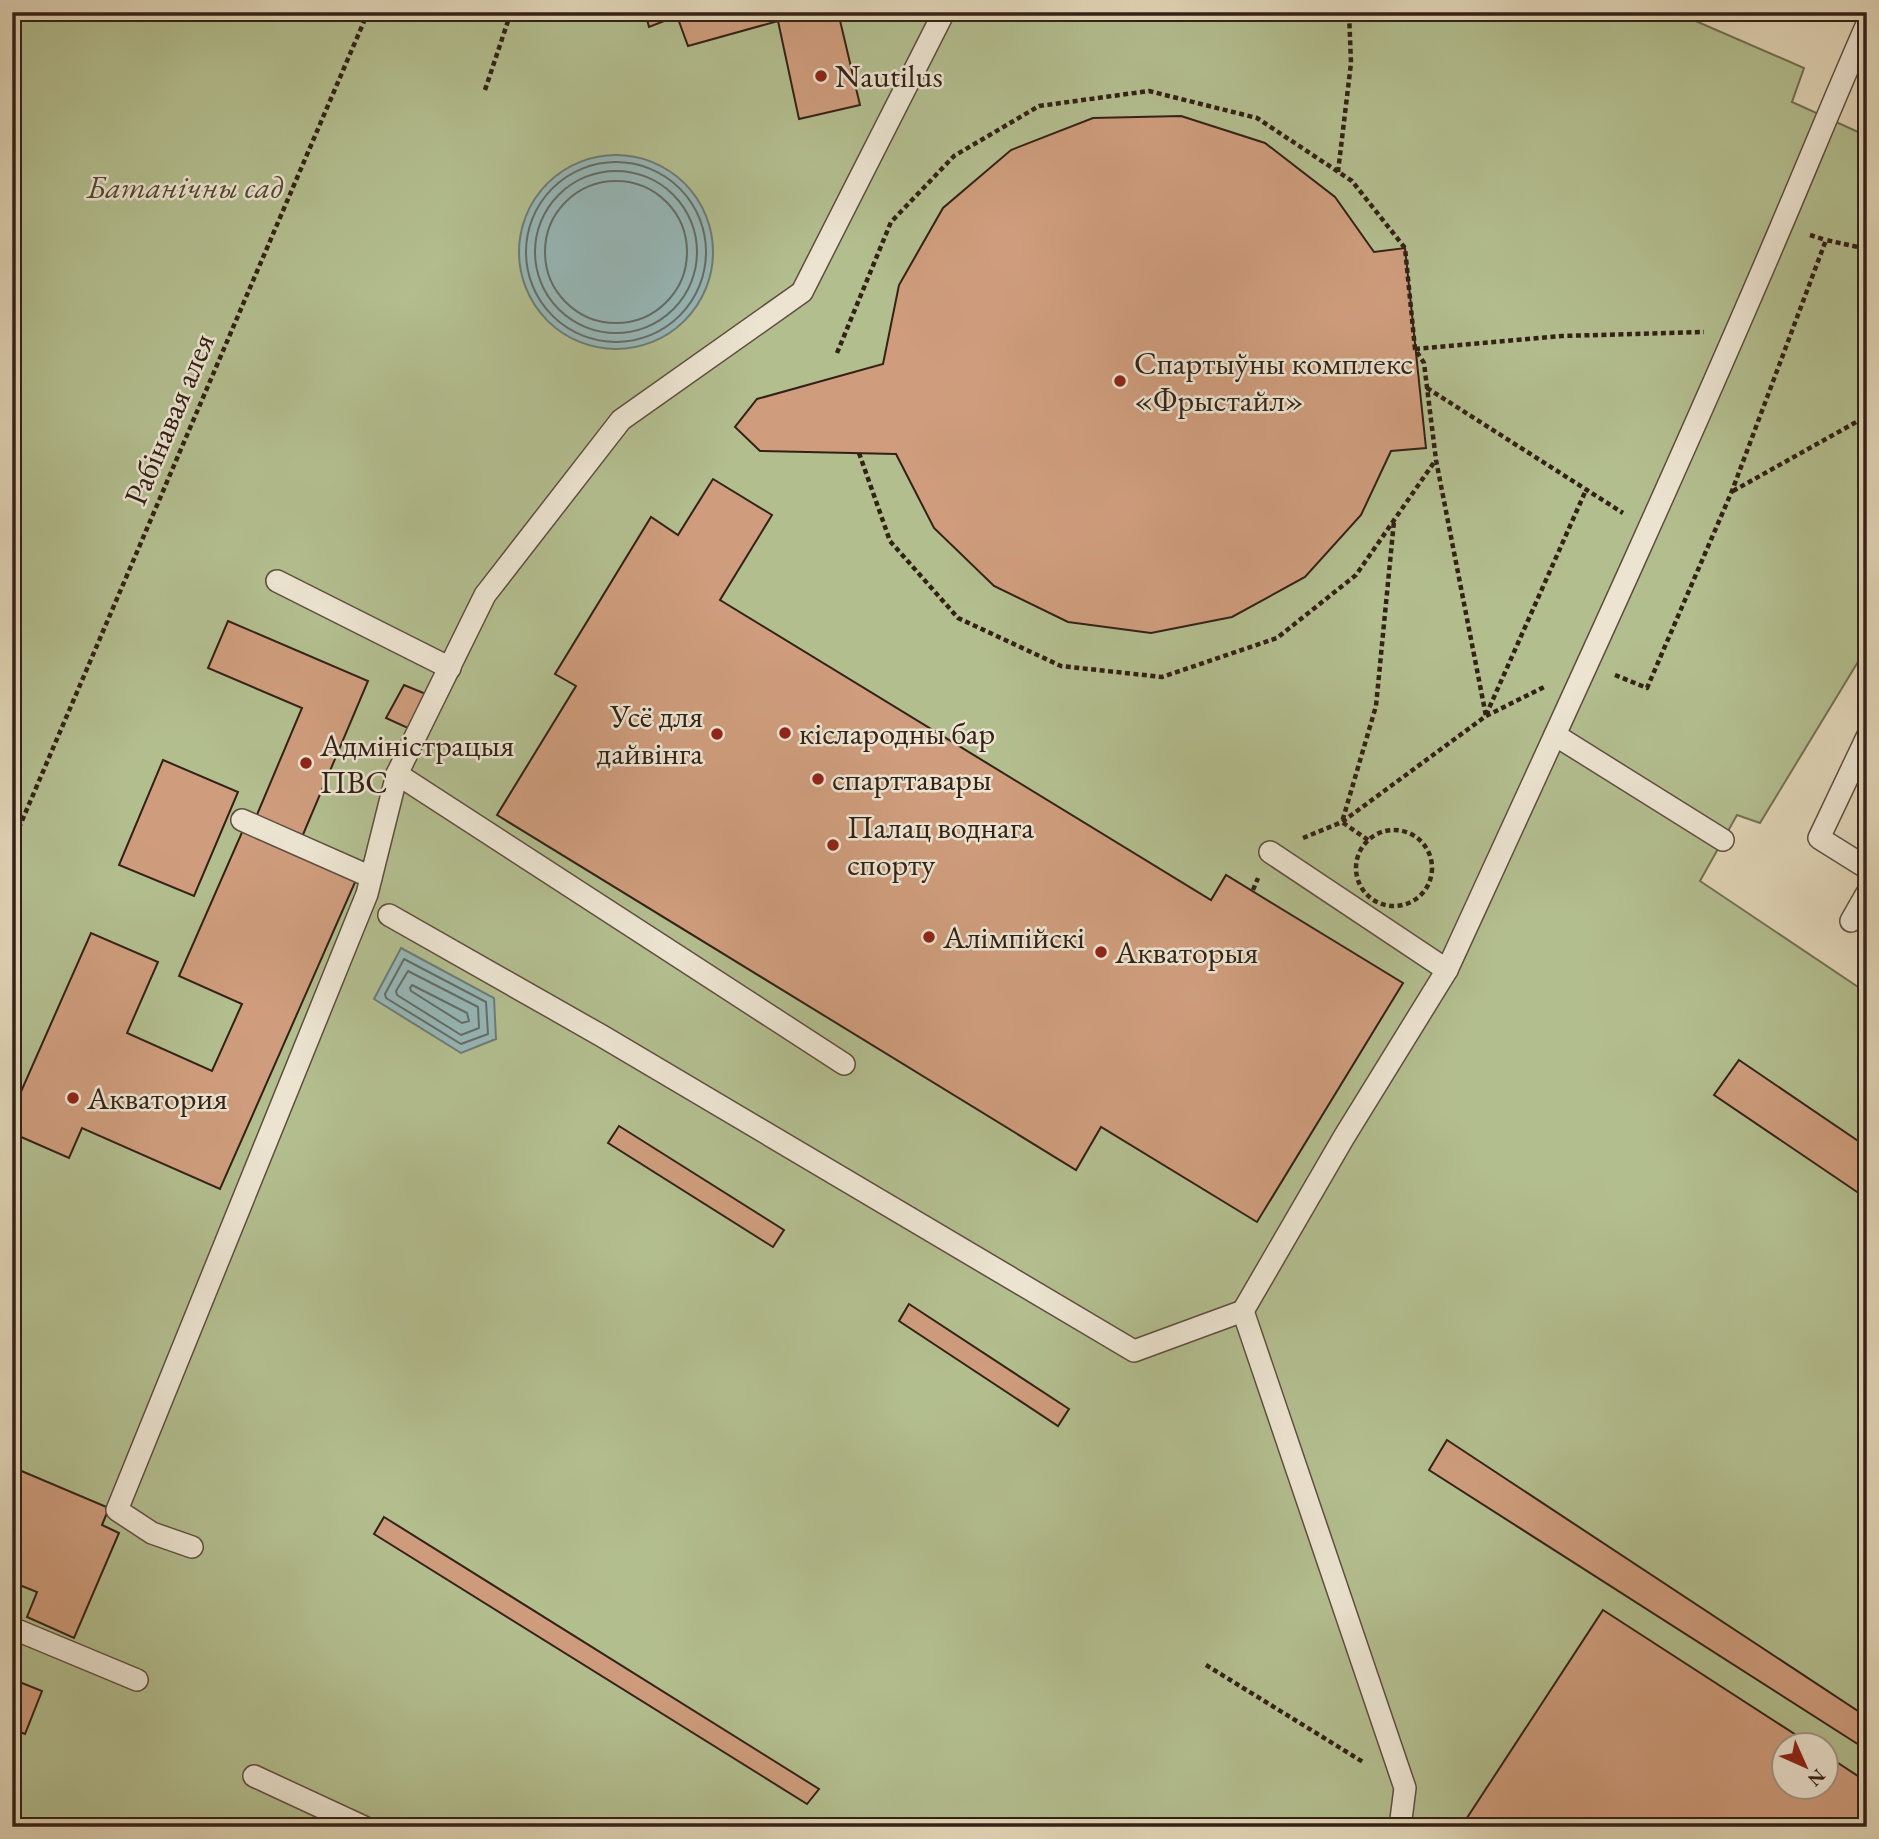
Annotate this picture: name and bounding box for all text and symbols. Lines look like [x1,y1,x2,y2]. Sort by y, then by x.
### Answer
place label: Nautilus [835,55,943,97]
marker: Nautilus [813,68,829,84]
park label: Батанічны сад [86,166,283,208]
street label: Рабінавая алея [114,327,224,511]
place label: Спартыўны комплекс «Фрыстайл» [1134,342,1413,421]
marker: Спартыўны комплекс «Фрыстайл» [1112,373,1128,389]
place label: Усё для дайвінга [597,695,703,774]
place label: кіслародны бар [799,712,995,754]
place label: Адміністрацыя ПВС [319,724,514,803]
marker: кіслародны бар [777,725,793,741]
marker: Усё для дайвінга [709,726,725,742]
marker: Адміністрацыя ПВС [298,755,314,771]
place label: спарттавары [832,758,992,800]
marker: спарттавары [810,771,826,787]
place label: Палац воднага спорту [847,806,1034,885]
marker: Палац воднага спорту [825,837,841,853]
place label: Алімпійскі [942,916,1085,958]
marker: Алімпійскі [921,929,937,945]
place label: Акваторыя [1114,931,1258,973]
marker: Акваторыя [1093,944,1109,960]
place label: Акватория [86,1077,228,1119]
marker: Акватория [65,1090,81,1106]
north arrow [1770,1730,1840,1800]
text: N [1802,1763,1831,1792]

